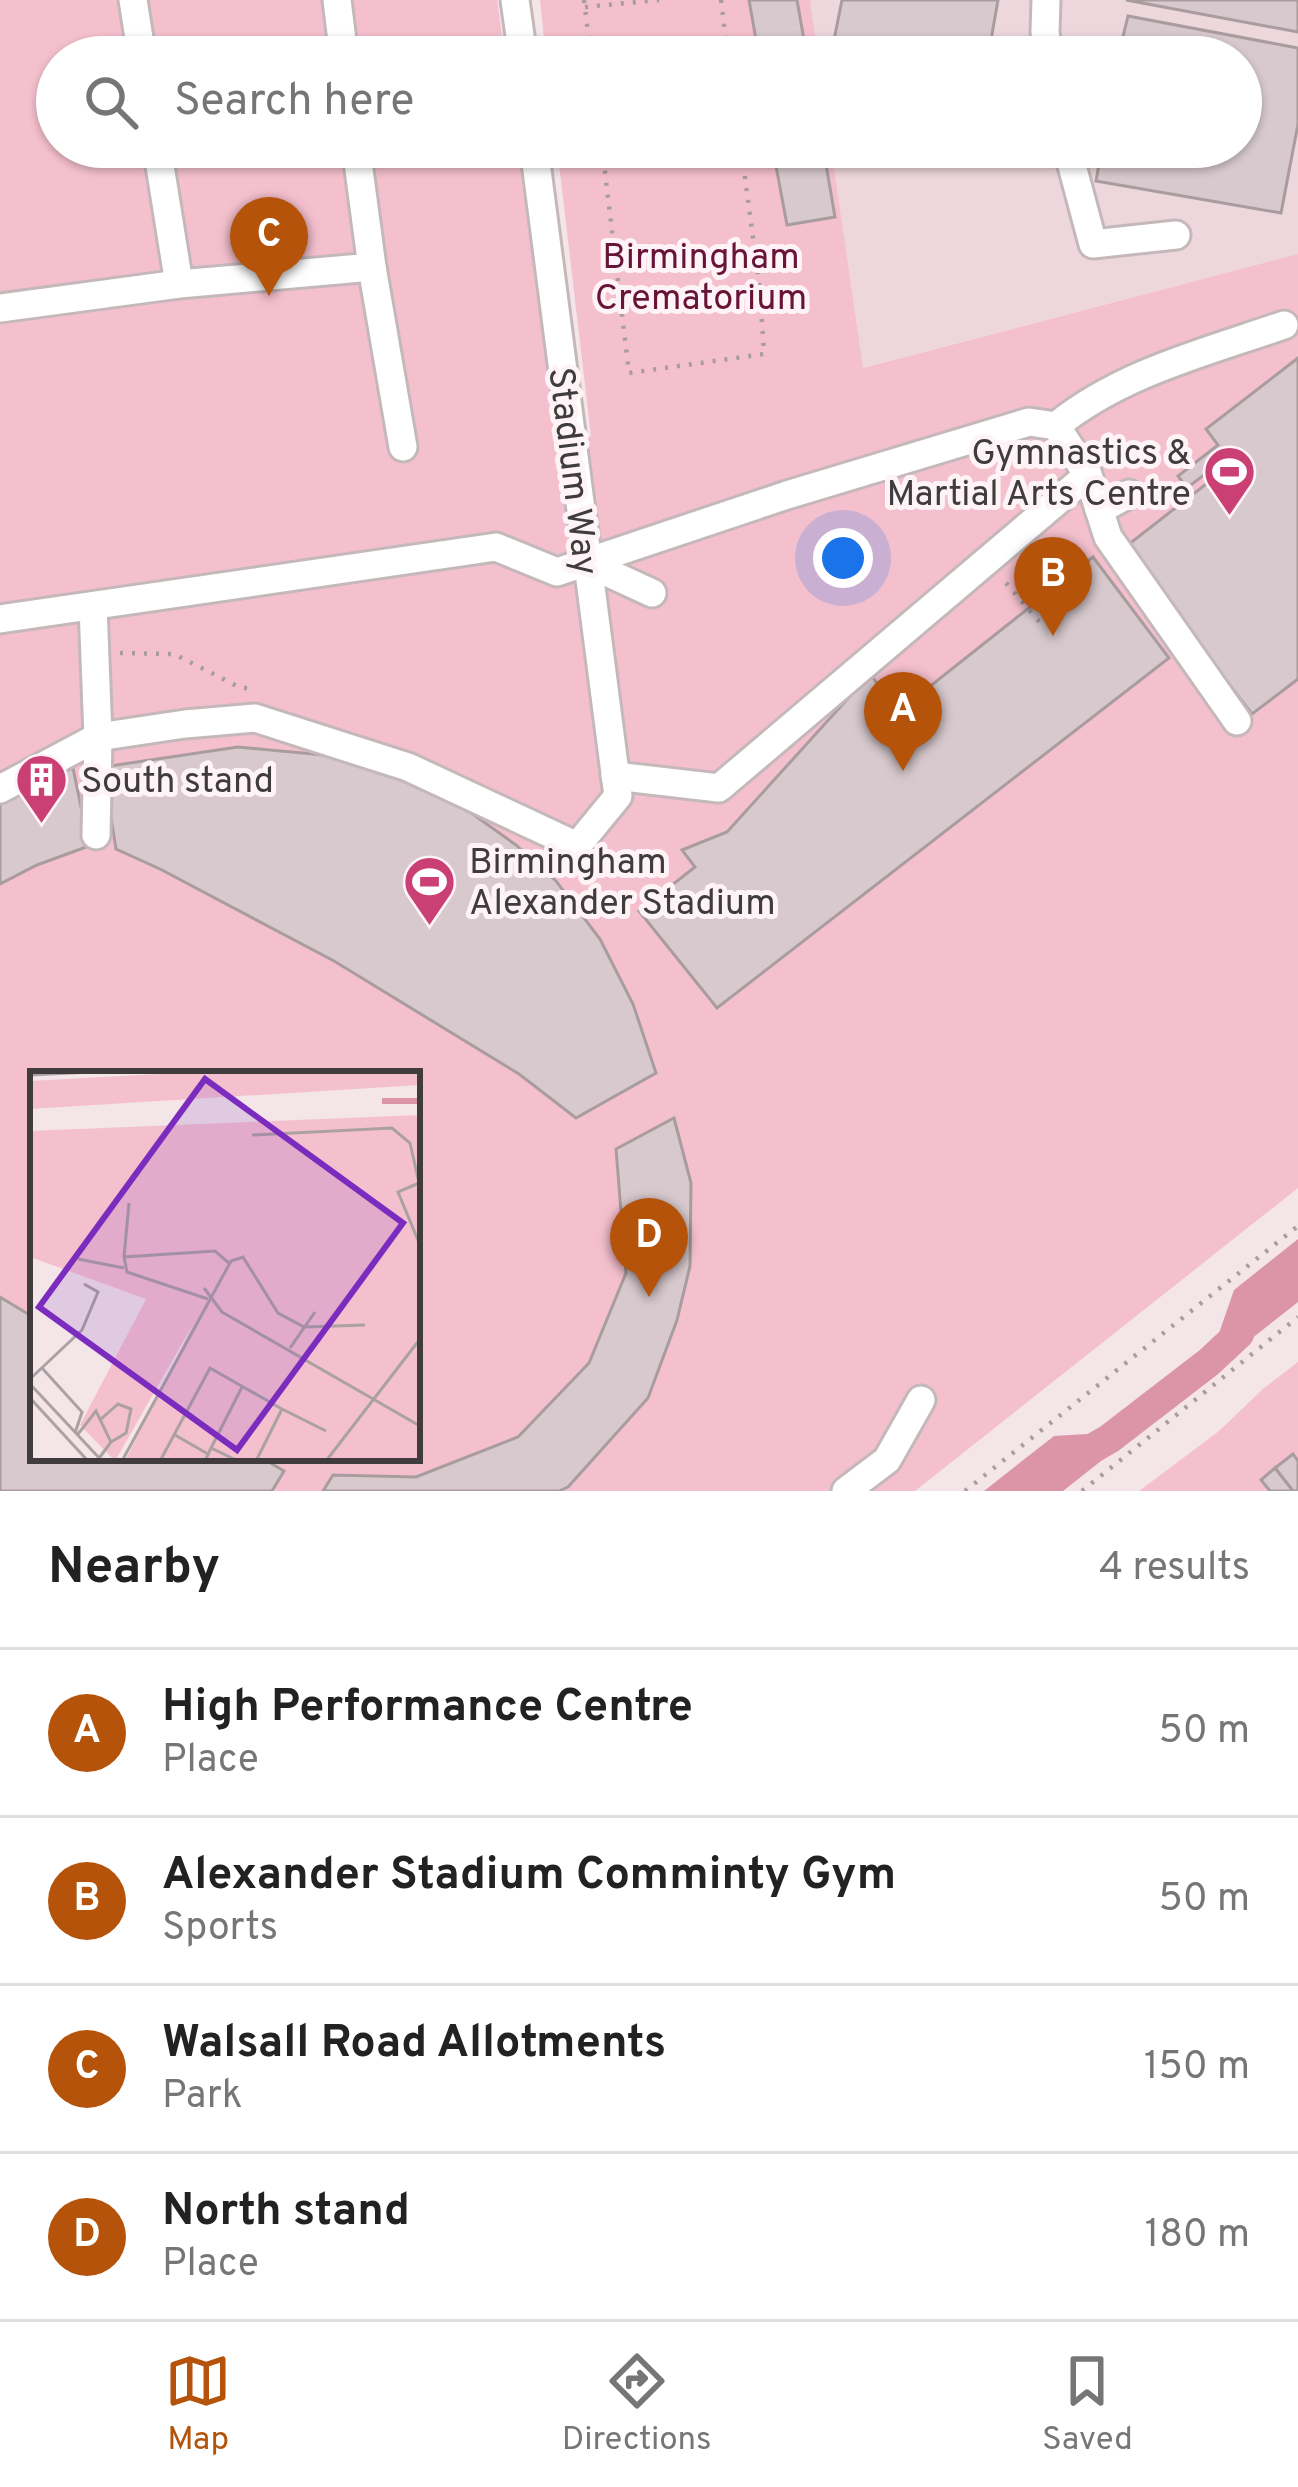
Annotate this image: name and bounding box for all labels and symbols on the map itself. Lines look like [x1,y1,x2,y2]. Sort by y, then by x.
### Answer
pin: C [230,197,308,296]
park label: Birmingham Crematorium [595,236,807,323]
street label: Stadium Way [535,365,607,578]
place label: Gymnastics & Martial Arts Centre [887,432,1191,519]
sports icon: Gymnastics & Martial Arts Centre [1202,444,1258,518]
your location [813,528,873,588]
pin: B [1014,537,1092,636]
pin: A [864,672,942,771]
building icon: South stand [14,751,70,825]
place label: South stand [81,760,274,806]
place label: Birmingham Alexander Stadium [469,841,776,928]
sports icon: Birmingham Alexander Stadium [402,853,458,927]
inset map [30,1071,420,1461]
pin: D [610,1198,688,1297]

